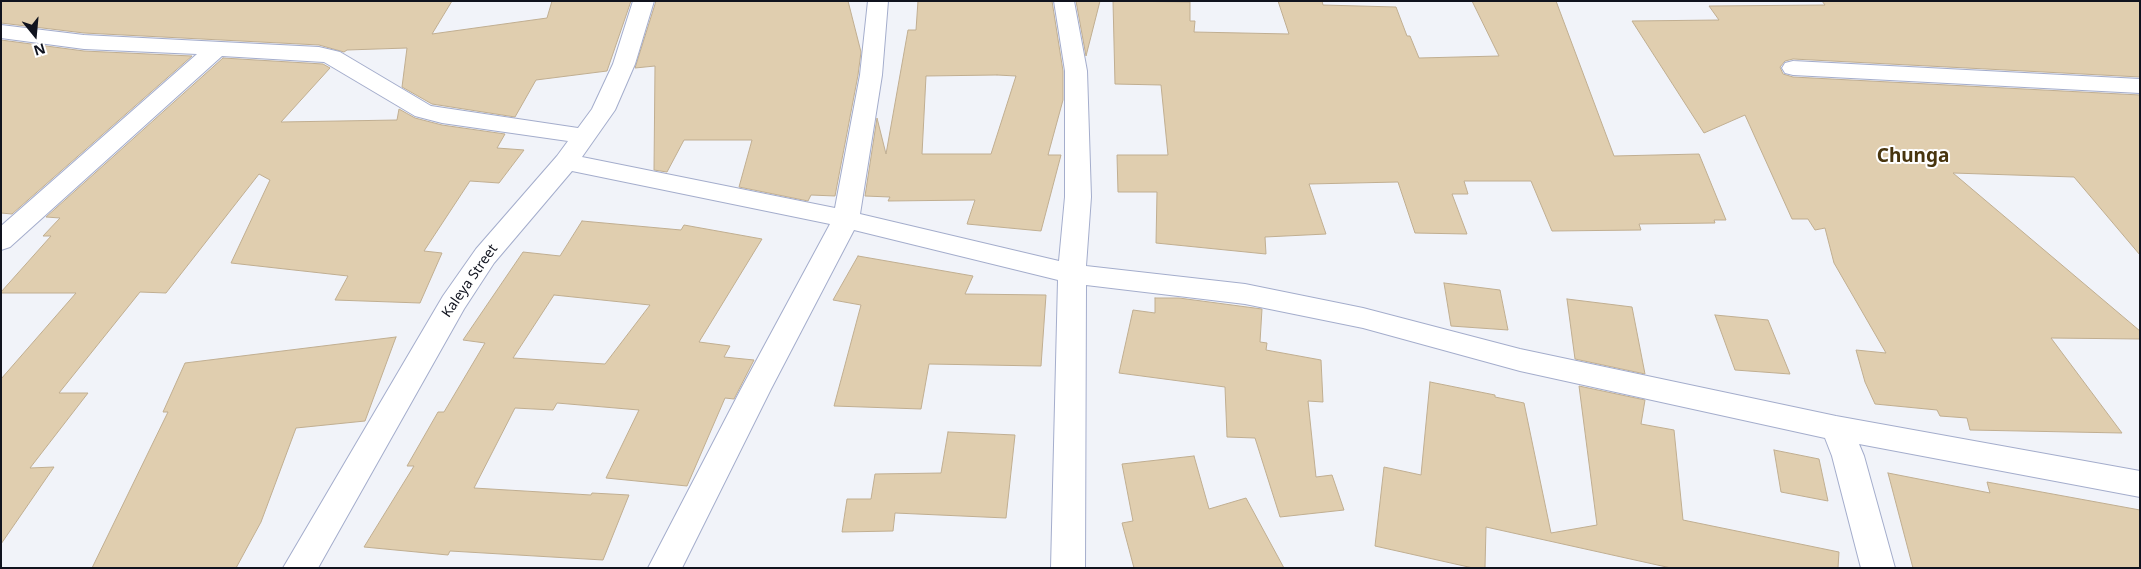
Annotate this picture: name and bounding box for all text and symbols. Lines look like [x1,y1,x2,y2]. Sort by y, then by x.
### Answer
north arrow [10,10,60,60]
text: N [31,39,48,61]
district label: Chunga [1877,146,1949,168]
street label: Kaleya Street [439,241,501,321]

